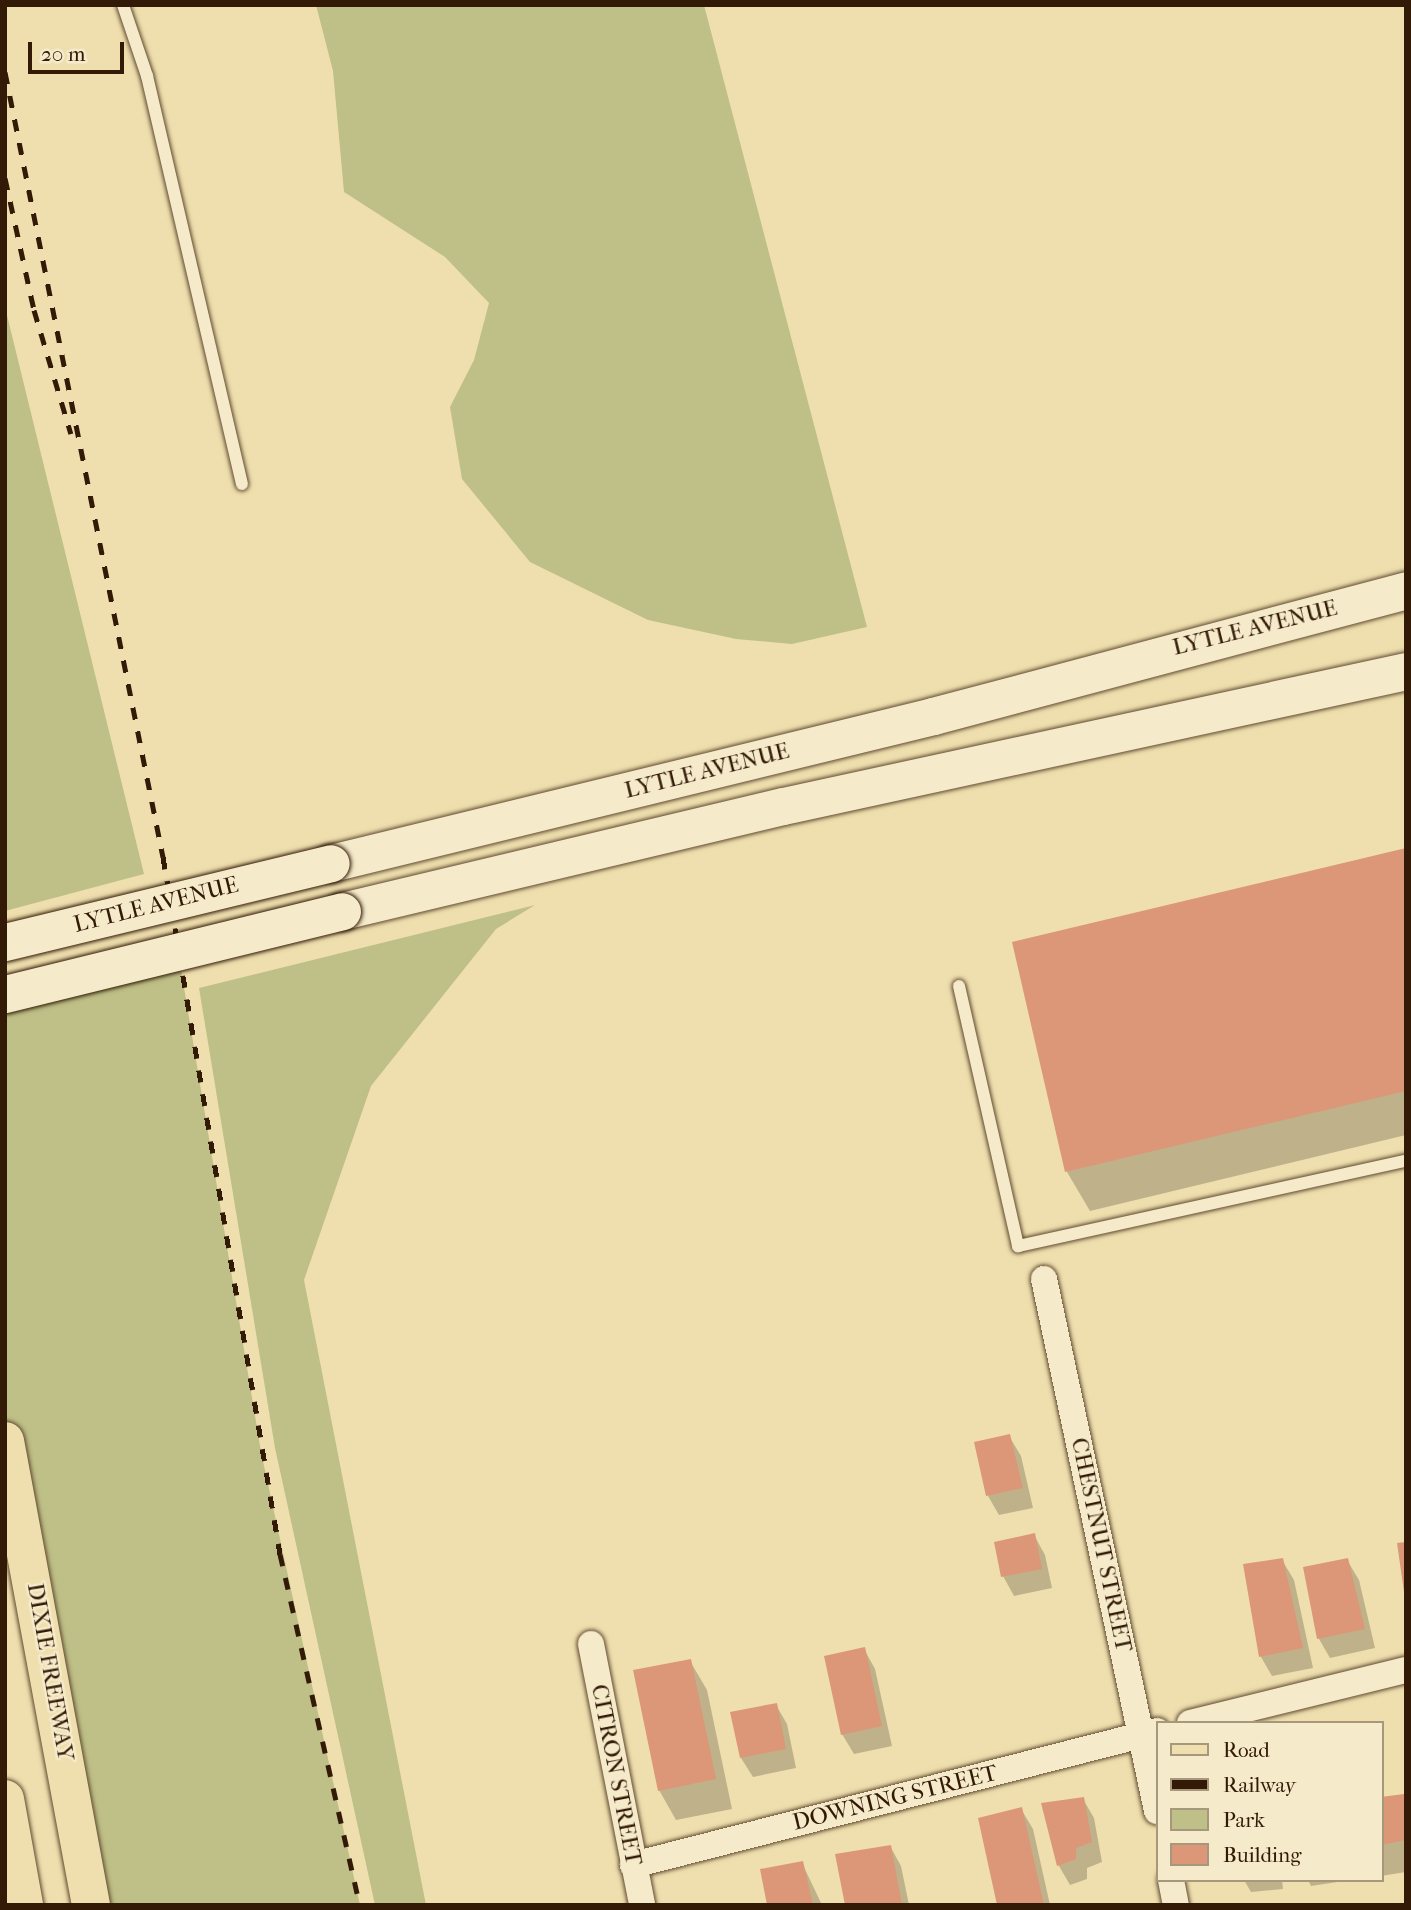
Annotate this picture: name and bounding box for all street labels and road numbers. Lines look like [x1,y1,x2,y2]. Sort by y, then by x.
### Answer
street label: LYTLE AVENUE [1170,594,1340,662]
street label: LYTLE AVENUE [622,737,792,805]
street label: LYTLE AVENUE [71,871,241,939]
street label: CHESTNUT STREET [1065,1435,1137,1655]
street label: DIXIE FREEWAY [21,1581,79,1763]
street label: CITRON STREET [585,1682,647,1868]
street label: DOWNING STREET [790,1759,1000,1837]

